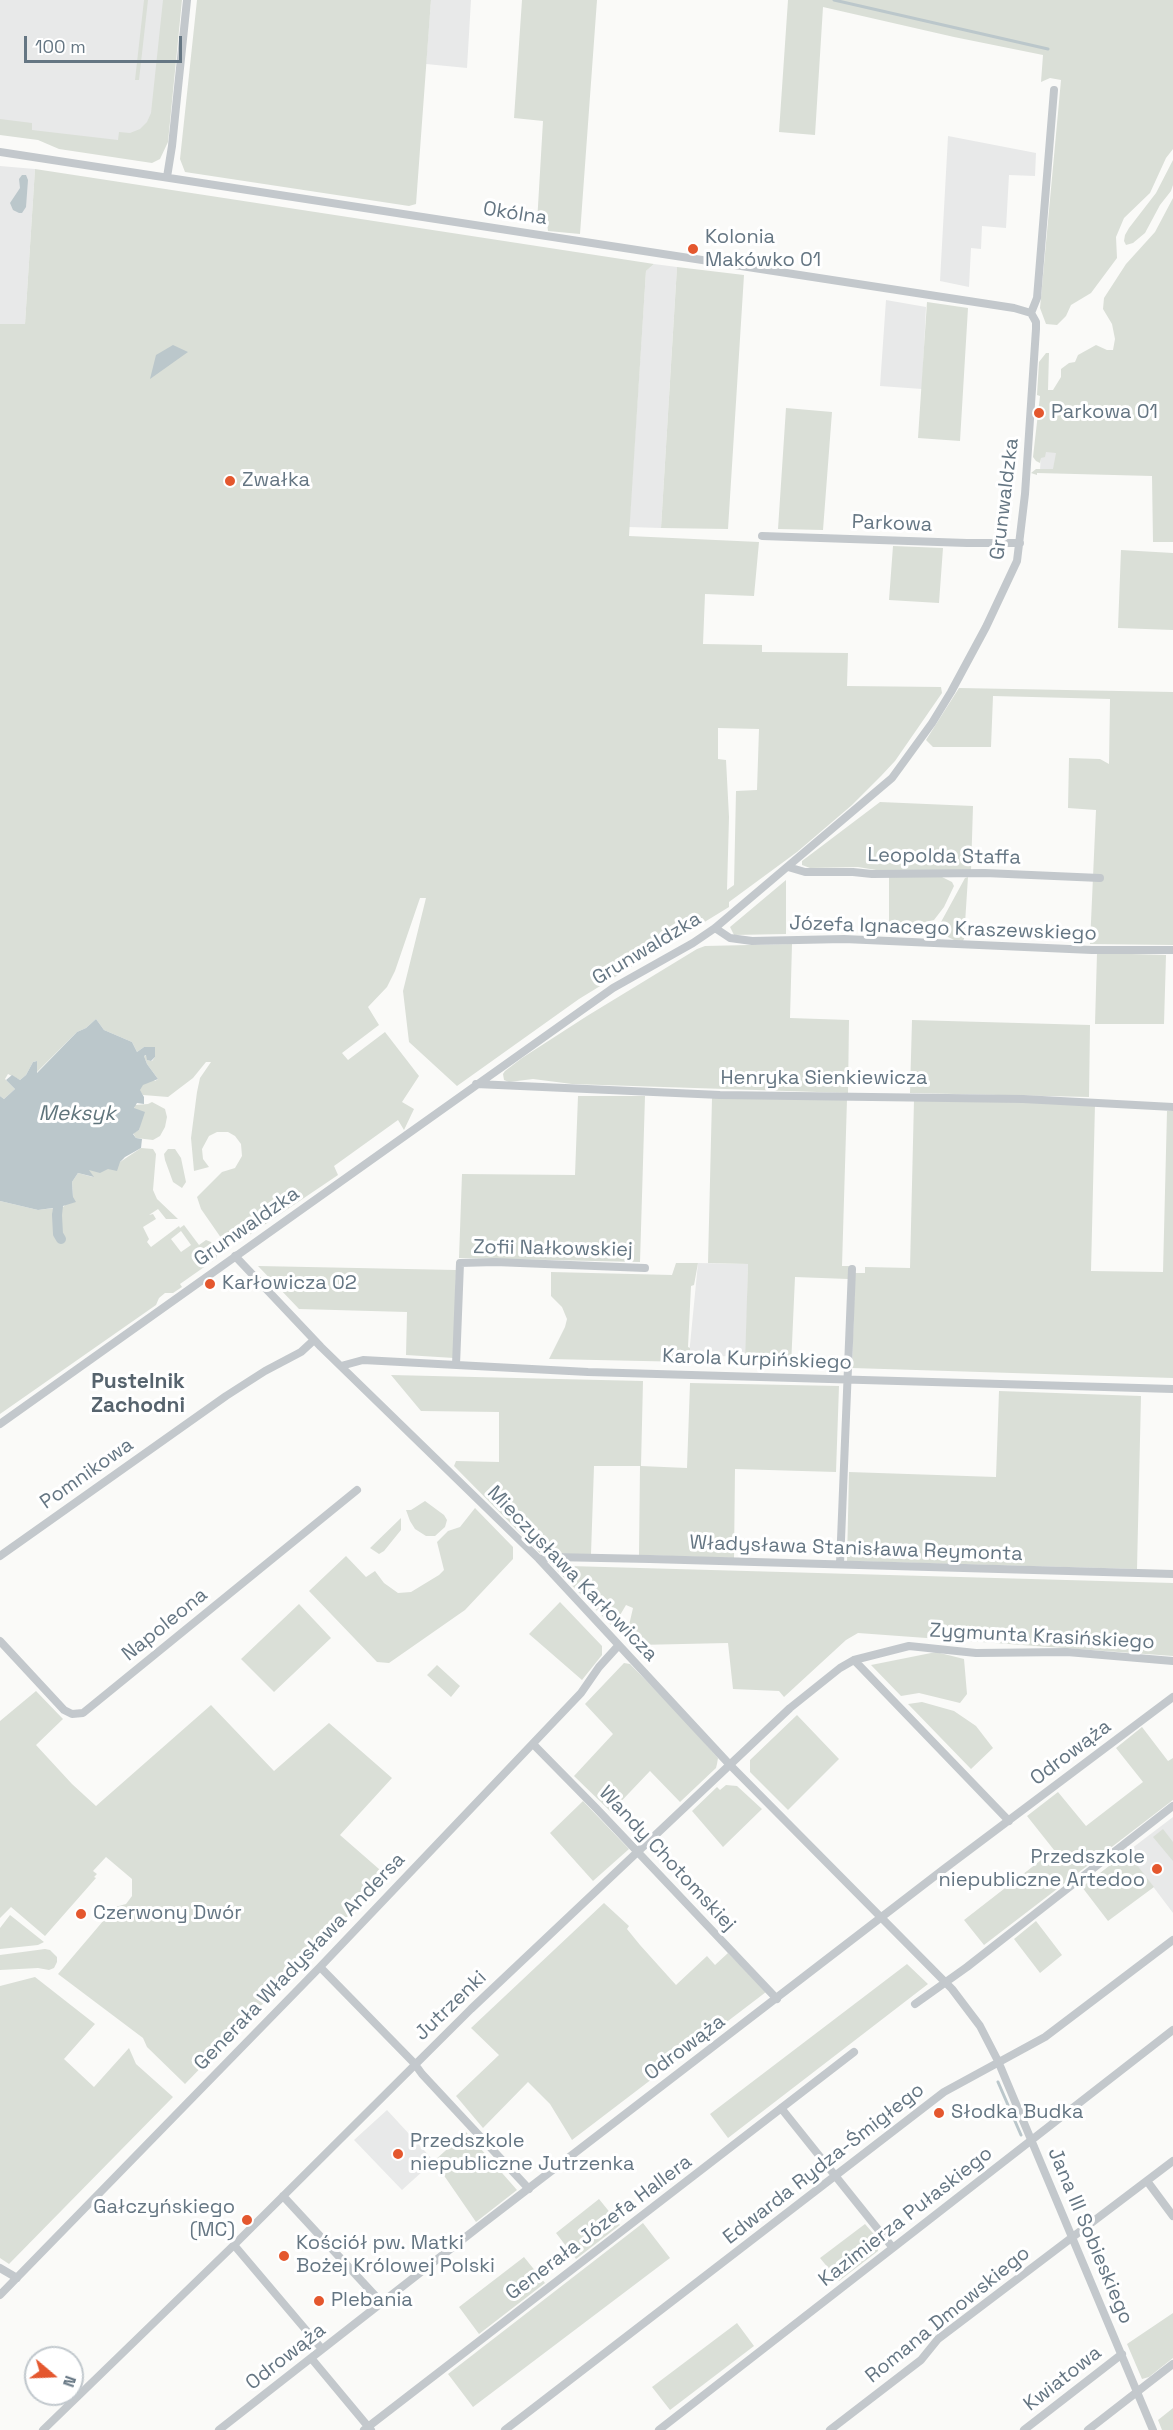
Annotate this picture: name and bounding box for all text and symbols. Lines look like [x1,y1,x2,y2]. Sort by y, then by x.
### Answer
scale bar [27,24,184,62]
text: 100 m [35,35,86,58]
street label: Okólna [481,197,549,231]
place label: Kolonia Makówko 01 [705,226,821,273]
marker: Kolonia Makówko 01 [686,242,700,256]
place label: Parkowa 01 [1051,401,1158,425]
marker: Parkowa 01 [1032,406,1046,420]
street label: Grunwaldzka [986,437,1024,561]
place label: Zwałka [242,469,310,493]
marker: Zwałka [223,474,237,488]
street label: Parkowa [851,511,933,537]
street label: Leopolda Staffa [867,844,1021,870]
street label: Grunwaldzka [588,907,706,991]
street label: Józefa Ignacego Kraszewskiego [789,912,1097,946]
street label: Henryka Sienkiewicza [720,1067,928,1091]
water label: Meksyk [39,1101,115,1127]
street label: Grunwaldzka [190,1182,304,1272]
street label: Zofii Nałkowskiej [473,1236,633,1262]
place label: Karłowicza 02 [222,1272,357,1296]
marker: Karłowicza 02 [203,1277,217,1291]
street label: Karola Kurpińskiego [662,1345,852,1375]
district label: Pustelnik Zachodni [91,1369,185,1419]
street label: Pomnikowa [36,1433,138,1515]
street label: Mieczysława Karłowicza [482,1481,662,1667]
street label: Władysława Stanisława Reymonta [689,1531,1023,1567]
street label: Napoleona [117,1583,213,1667]
street label: Zygmunta Krasińskiego [929,1619,1155,1655]
street label: Odrowąża [1026,1715,1116,1791]
street label: Wandy Chotomskiej [594,1781,740,1937]
place label: Przedszkole niepubliczne Artedoo [939,1846,1145,1893]
street label: Generała Władysława Andersa [189,1848,411,2076]
marker: Przedszkole niepubliczne Artedoo [1150,1862,1164,1876]
place label: Czerwony Dwór [93,1902,242,1926]
marker: Czerwony Dwór [74,1907,88,1921]
street label: Jutrzenki [410,1966,492,2046]
street label: Odrowąża [640,2010,730,2086]
street label: Edwarda Rydza-Śmigłego [719,2078,929,2250]
place label: Słodka Budka [951,2101,1083,2125]
marker: Słodka Budka [932,2106,946,2120]
place label: Przedszkole niepubliczne Jutrzenka [410,2130,635,2177]
street label: Kazimierza Pułaskiego [814,2142,998,2292]
street label: Jana III Sobieskiego [1042,2144,1138,2328]
marker: Przedszkole niepubliczne Jutrzenka [391,2147,405,2161]
street label: Generała Józefa Hallera [501,2150,697,2306]
place label: Gałczyńskiego (MC) [93,2196,235,2243]
marker: Gałczyńskiego (MC) [240,2213,254,2227]
place label: Kościół pw. Matki Bożej Królowej Polski [296,2232,495,2279]
street label: Romana Dmowskiego [861,2241,1035,2389]
marker: Kościół pw. Matki Bożej Królowej Polski [277,2249,291,2263]
place label: Plebania [331,2289,413,2313]
marker: Plebania [312,2294,326,2308]
street label: Odrowąża [241,2318,331,2396]
street label: Kwiatowa [1019,2341,1107,2417]
north arrow [24,2346,84,2406]
text: N [58,2373,81,2390]

